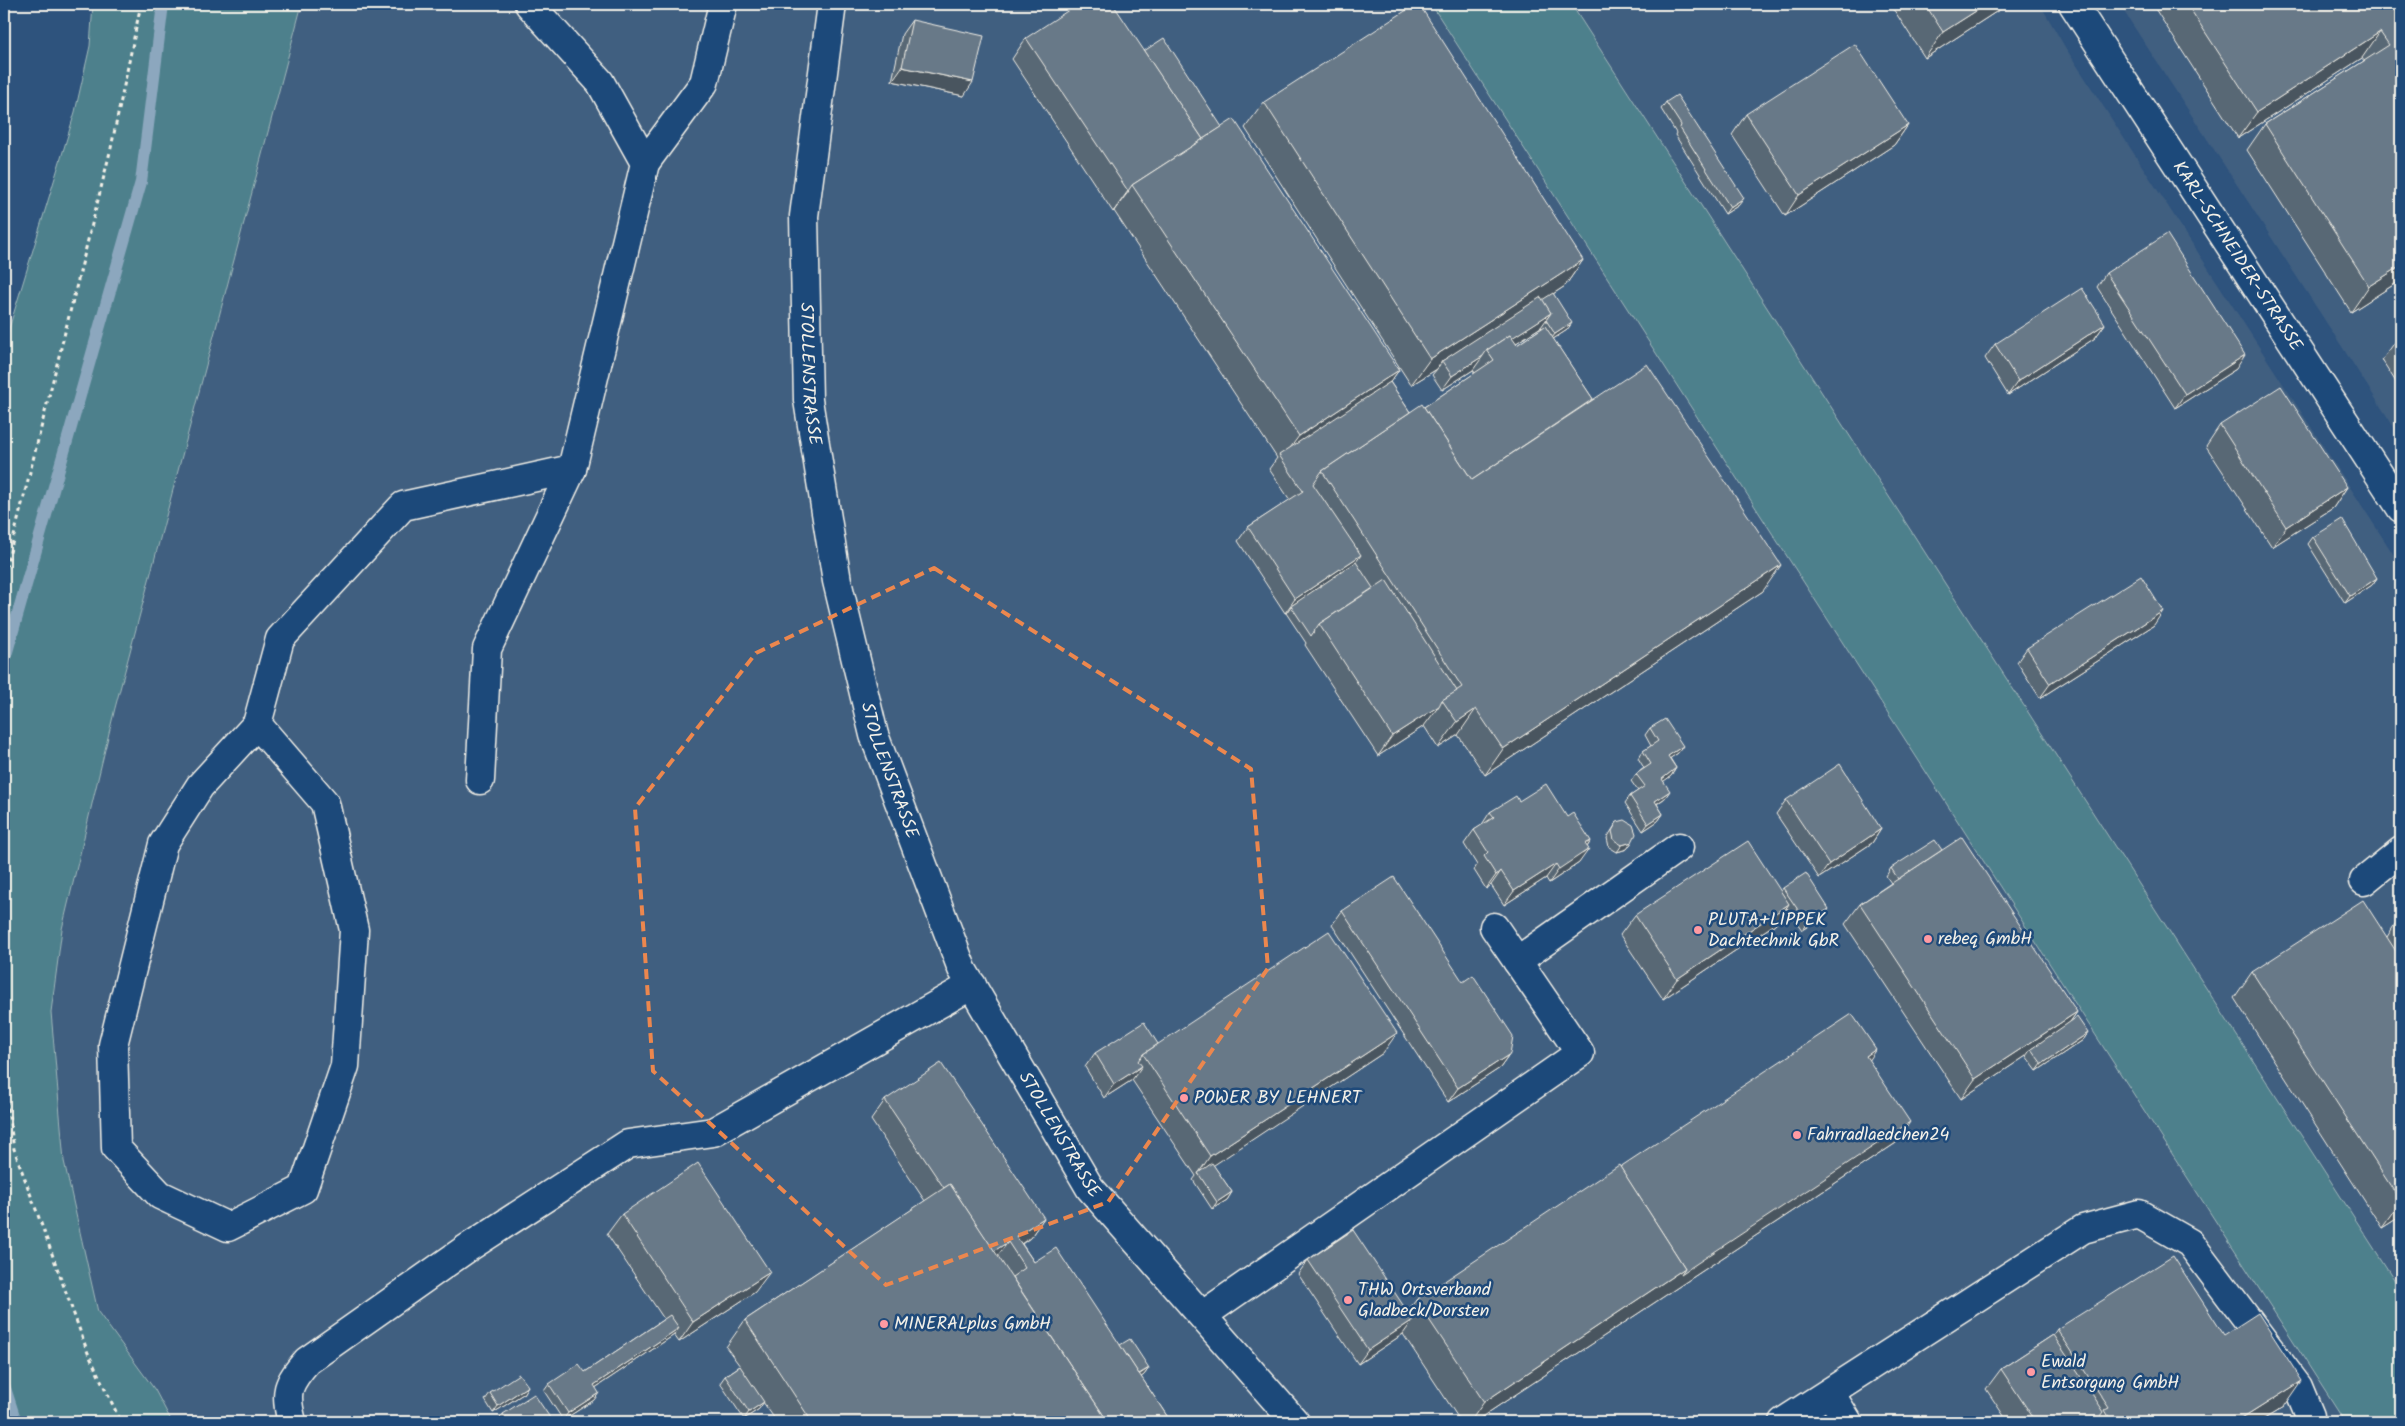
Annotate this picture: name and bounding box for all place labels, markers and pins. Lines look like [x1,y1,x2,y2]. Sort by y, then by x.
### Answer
place label: PLUTA+LIPPEK Dachtechnik GbR [1708,906,1839,956]
marker: PLUTA+LIPPEK Dachtechnik GbR [1692,924,1704,936]
place label: rebeq GmbH [1938,925,2032,954]
marker: rebeq GmbH [1922,933,1934,945]
place label: POWER BY LEHNERT [1194,1084,1363,1113]
marker: POWER BY LEHNERT [1178,1092,1190,1104]
place label: Fahrradlaedchen24 [1807,1121,1950,1150]
marker: Fahrradlaedchen24 [1791,1129,1803,1141]
place label: THW Ortsverband Gladbeck/Dorsten [1358,1276,1492,1326]
marker: THW Ortsverband Gladbeck/Dorsten [1342,1294,1354,1306]
place label: MINERALplus GmbH [894,1310,1051,1339]
marker: MINERALplus GmbH [878,1318,890,1330]
place label: Ewald Entsorgung GmbH [2041,1348,2179,1398]
marker: Ewald Entsorgung GmbH [2025,1366,2037,1378]

